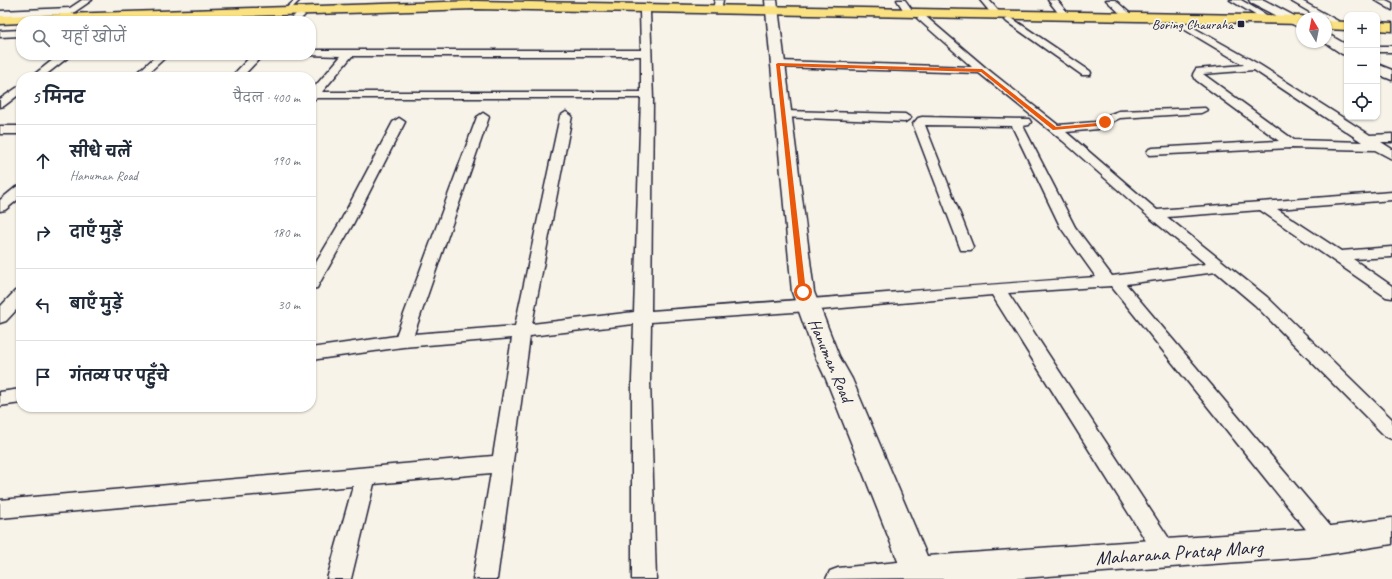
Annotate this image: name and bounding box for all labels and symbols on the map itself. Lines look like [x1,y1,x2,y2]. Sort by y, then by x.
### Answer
north arrow [1296,12,1332,48]
place label: Boring Chauraha [1152,16,1234,33]
marker: Boring Chauraha [1236,19,1246,29]
route end [1096,113,1114,131]
route start [794,283,812,301]
street label: Hanuman Road [804,315,858,407]
street label: Maharana Pratap Marg [1095,534,1265,571]

